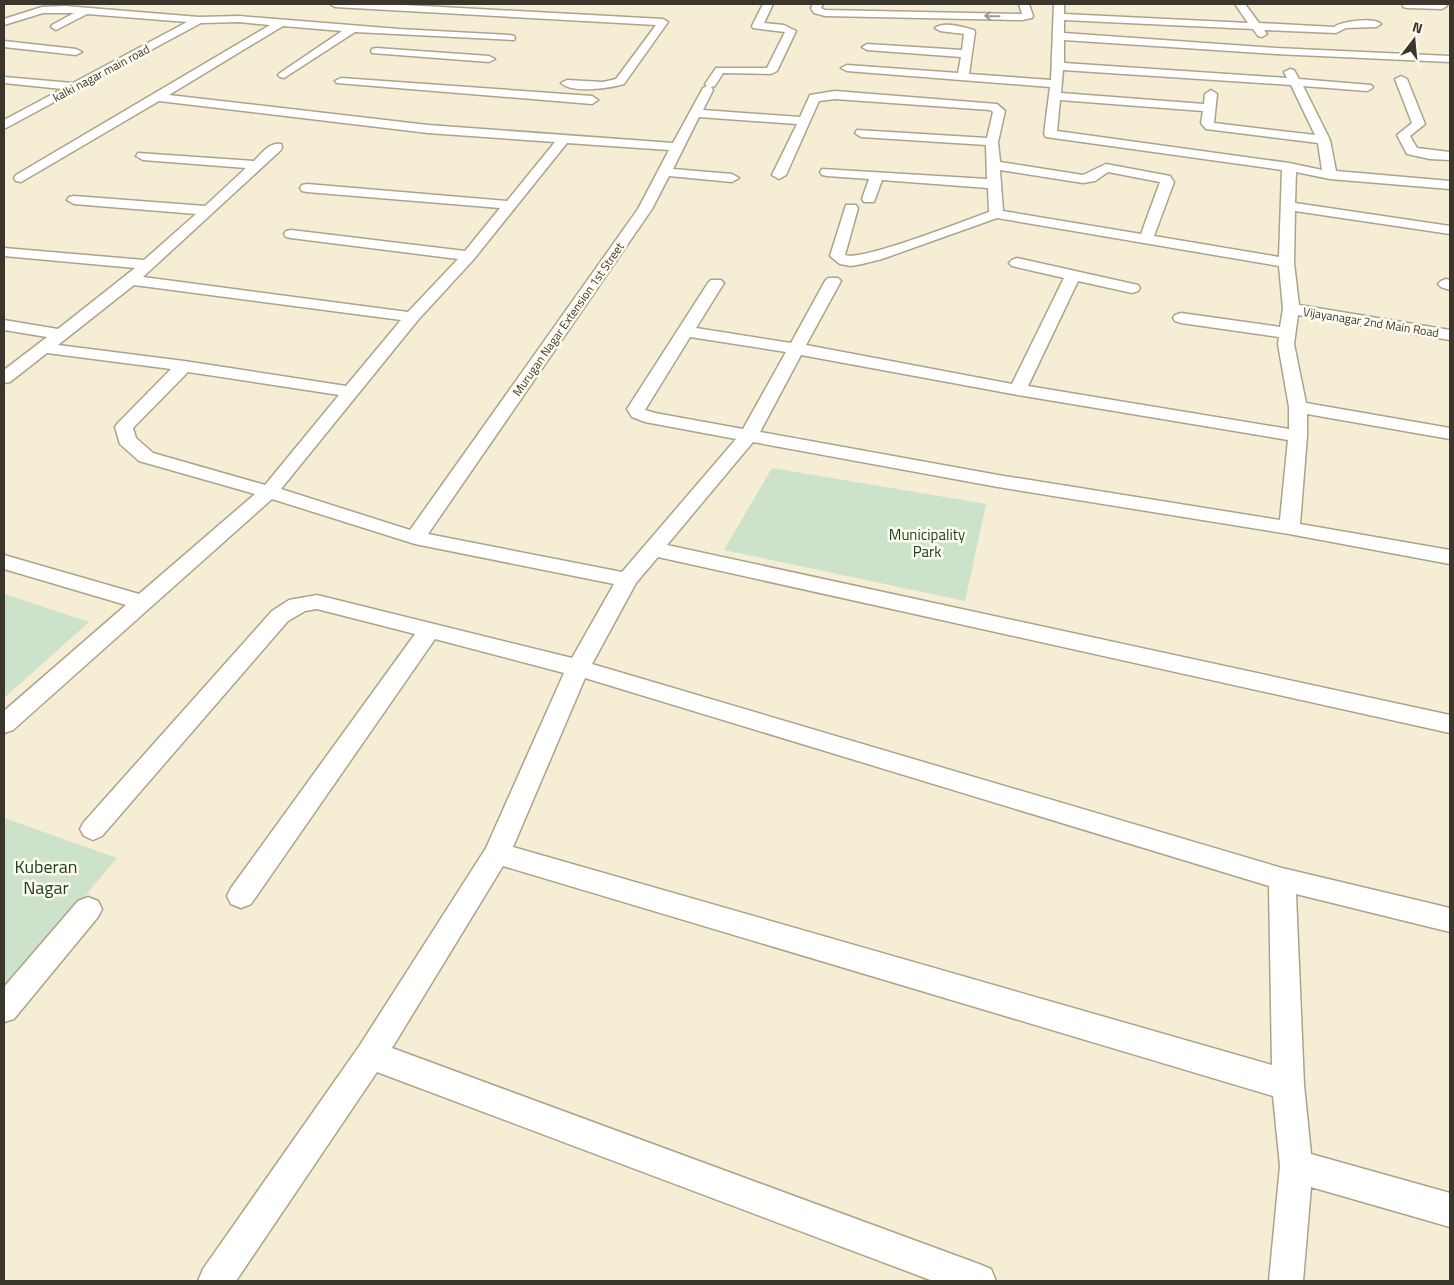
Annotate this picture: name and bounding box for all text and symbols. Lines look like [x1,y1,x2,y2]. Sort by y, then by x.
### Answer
one-way arrow [984,12,1000,21]
north arrow [1389,15,1439,65]
text: N [1410,16,1425,38]
street label: kalki nagar main road [49,39,153,107]
street label: Murugan Nagar Extension 1st Street [507,238,629,400]
street label: Vijayanagar 2nd Main Road [1302,302,1440,342]
park label: Municipality Park [889,523,965,563]
park label: Kuberan Nagar [14,853,78,901]

